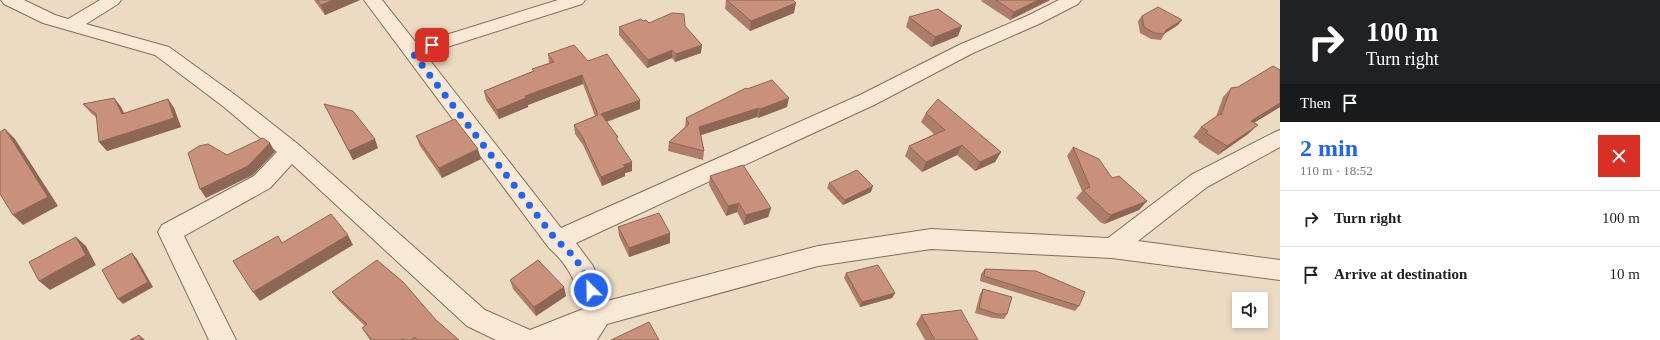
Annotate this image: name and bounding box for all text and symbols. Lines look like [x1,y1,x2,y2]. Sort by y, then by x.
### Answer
icon: right [1300,16,1352,68]
text: 100 m [1366,16,1438,47]
pin [415,28,449,62]
icon: arrive [421,34,443,56]
text: Turn right [1366,49,1439,69]
icon: arrive [1339,92,1361,114]
text: Then [1300,95,1331,111]
text: 2 min [1300,135,1358,161]
button: close [1598,135,1640,177]
text: 110 m · 18:52 [1300,163,1373,178]
icon: right [1300,208,1322,230]
text: Turn right [1334,210,1401,226]
text: 100 m [1602,210,1640,226]
icon: arrive [1300,264,1322,286]
text: Arrive at destination [1334,266,1467,282]
text: 10 m [1610,266,1640,282]
position arrow [570,269,612,311]
map controls [1232,292,1268,328]
button: sound [1232,292,1268,328]

